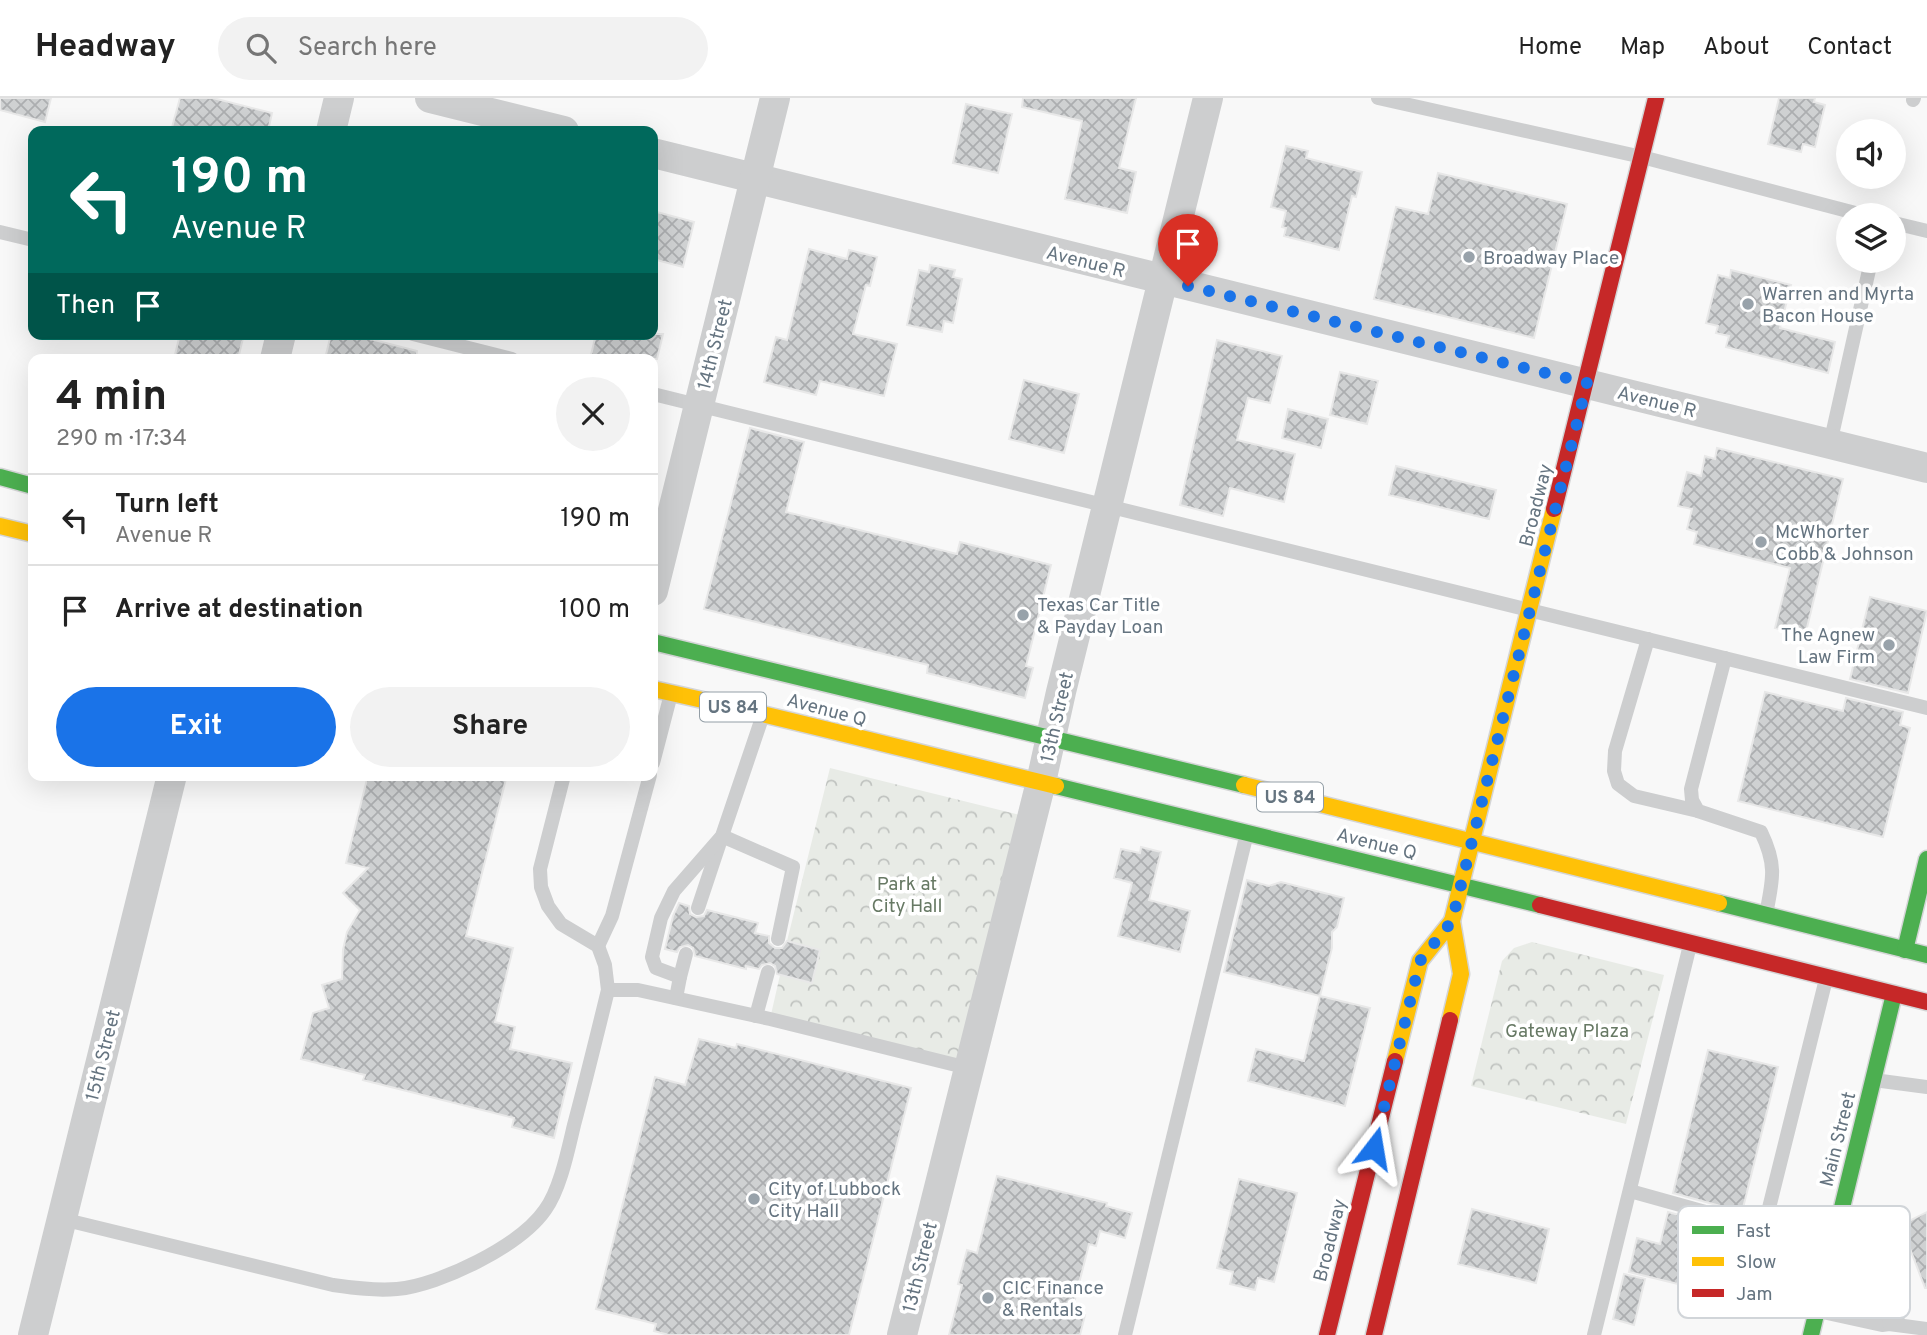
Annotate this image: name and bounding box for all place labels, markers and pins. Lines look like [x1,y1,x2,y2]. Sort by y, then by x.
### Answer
pin [1158,214,1218,286]
place label: Broadway Place [1483,247,1619,271]
marker: Broadway Place [1461,249,1477,265]
place label: Warren and Myrta Bacon House [1762,283,1914,329]
marker: Warren and Myrta Bacon House [1740,296,1756,312]
place label: McWhorter Cobb & Johnson [1775,521,1914,567]
marker: McWhorter Cobb & Johnson [1753,534,1769,550]
place label: Texas Car Title & Payday Loan [1037,594,1163,640]
marker: Texas Car Title & Payday Loan [1015,607,1031,623]
place label: The Agnew Law Firm [1781,624,1875,670]
marker: The Agnew Law Firm [1881,637,1897,653]
place label: City of Lubbock City Hall [768,1178,901,1224]
marker: City of Lubbock City Hall [746,1191,762,1207]
place label: CIC Finance & Rentals [1002,1277,1104,1323]
marker: CIC Finance & Rentals [980,1290,996,1306]

